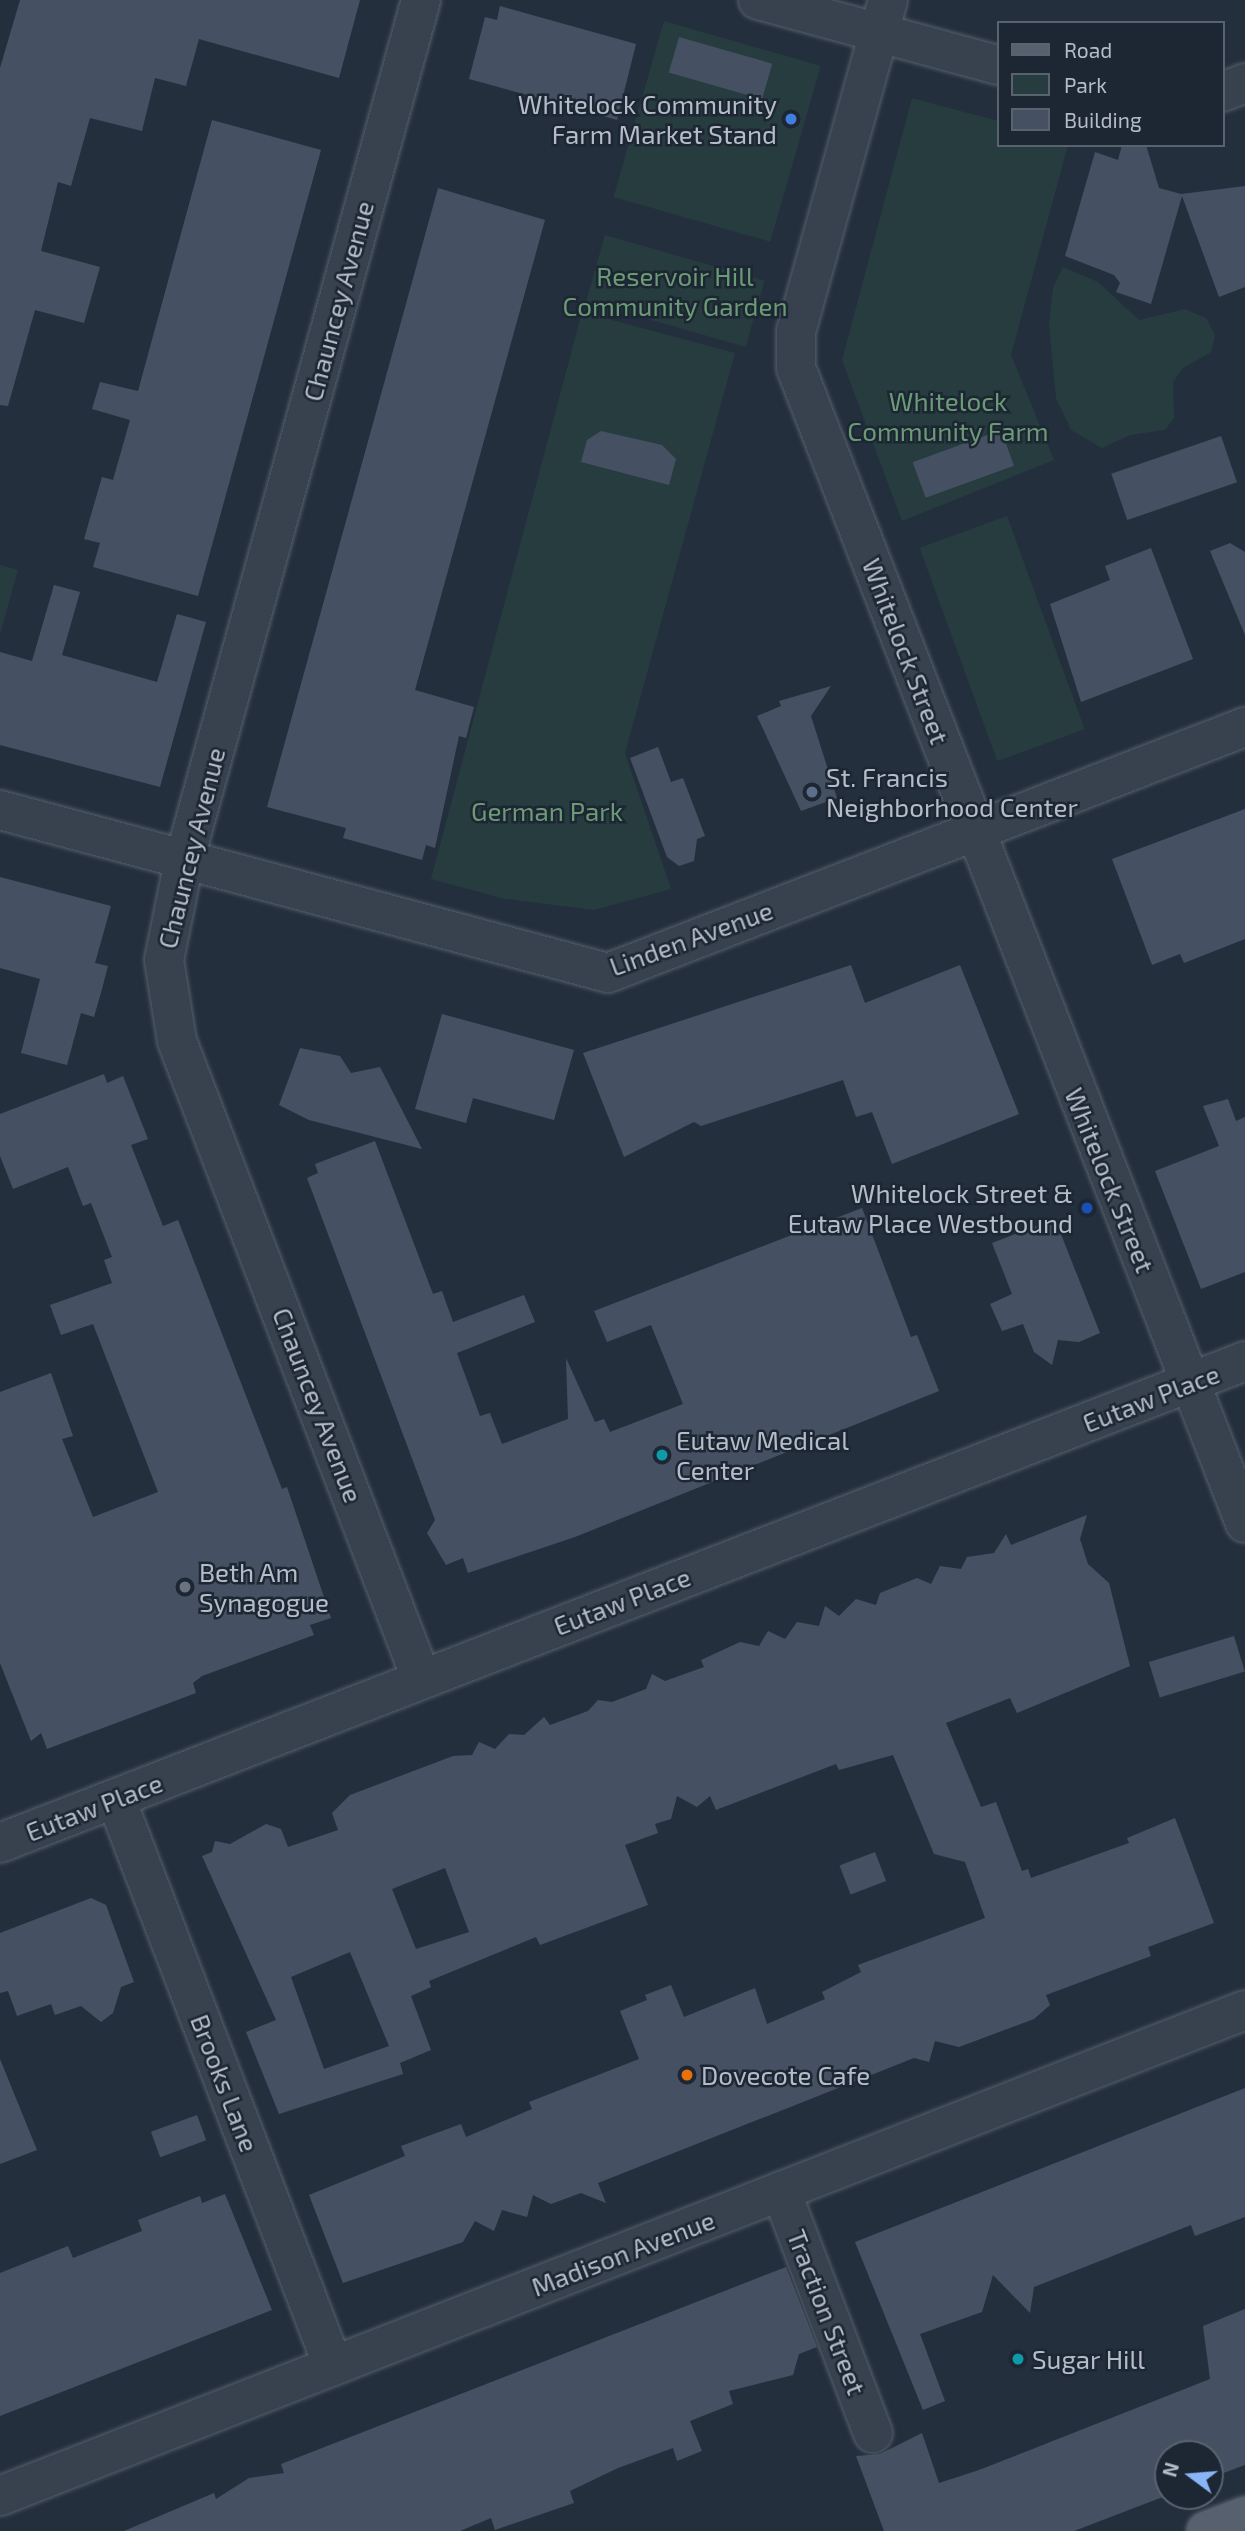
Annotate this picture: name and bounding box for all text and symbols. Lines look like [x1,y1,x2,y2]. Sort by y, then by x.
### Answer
legend [996,21,1224,147]
text: Road [1064,37,1112,62]
text: Park [1064,72,1107,97]
place label: Whitelock Community Farm Market Stand [518,88,777,150]
text: Building [1064,107,1142,132]
marker: Whitelock Community Farm Market Stand [783,111,799,127]
street label: Chauncey Avenue [296,197,380,405]
park label: Reservoir Hill Community Garden [562,260,788,322]
park label: Whitelock Community Farm [847,385,1049,446]
street label: Whitelock Street [856,554,956,748]
street label: Chauncey Avenue [151,744,231,952]
place label: St. Francis Neighborhood Center [826,761,1078,822]
marker: St. Francis Neighborhood Center [804,784,820,800]
park label: German Park [471,795,623,827]
street label: Linden Avenue [605,894,777,982]
street label: Whitelock Street [1059,1083,1161,1277]
place label: Whitelock Street & Eutaw Place Westbound [787,1177,1073,1238]
marker: Whitelock Street & Eutaw Place Westbound [1079,1200,1095,1216]
street label: Chauncey Avenue [266,1303,370,1507]
street label: Eutaw Place [1078,1358,1224,1438]
place label: Eutaw Medical Center [676,1424,850,1486]
marker: Eutaw Medical Center [654,1447,670,1463]
place label: Beth Am Synagogue [199,1556,329,1618]
street label: Eutaw Place [549,1561,695,1641]
marker: Beth Am Synagogue [177,1579,193,1595]
street label: Eutaw Place [21,1767,167,1847]
street label: Brooks Lane [185,2010,265,2156]
place label: Dovecote Cafe [701,2059,870,2091]
marker: Dovecote Cafe [679,2067,695,2083]
street label: Madison Avenue [527,2204,719,2302]
street label: Traction Street [781,2225,873,2399]
place label: Sugar Hill [1032,2343,1146,2375]
marker: Sugar Hill [1010,2351,1026,2367]
north arrow [1154,2440,1224,2510]
text: N [1157,2460,1183,2479]

